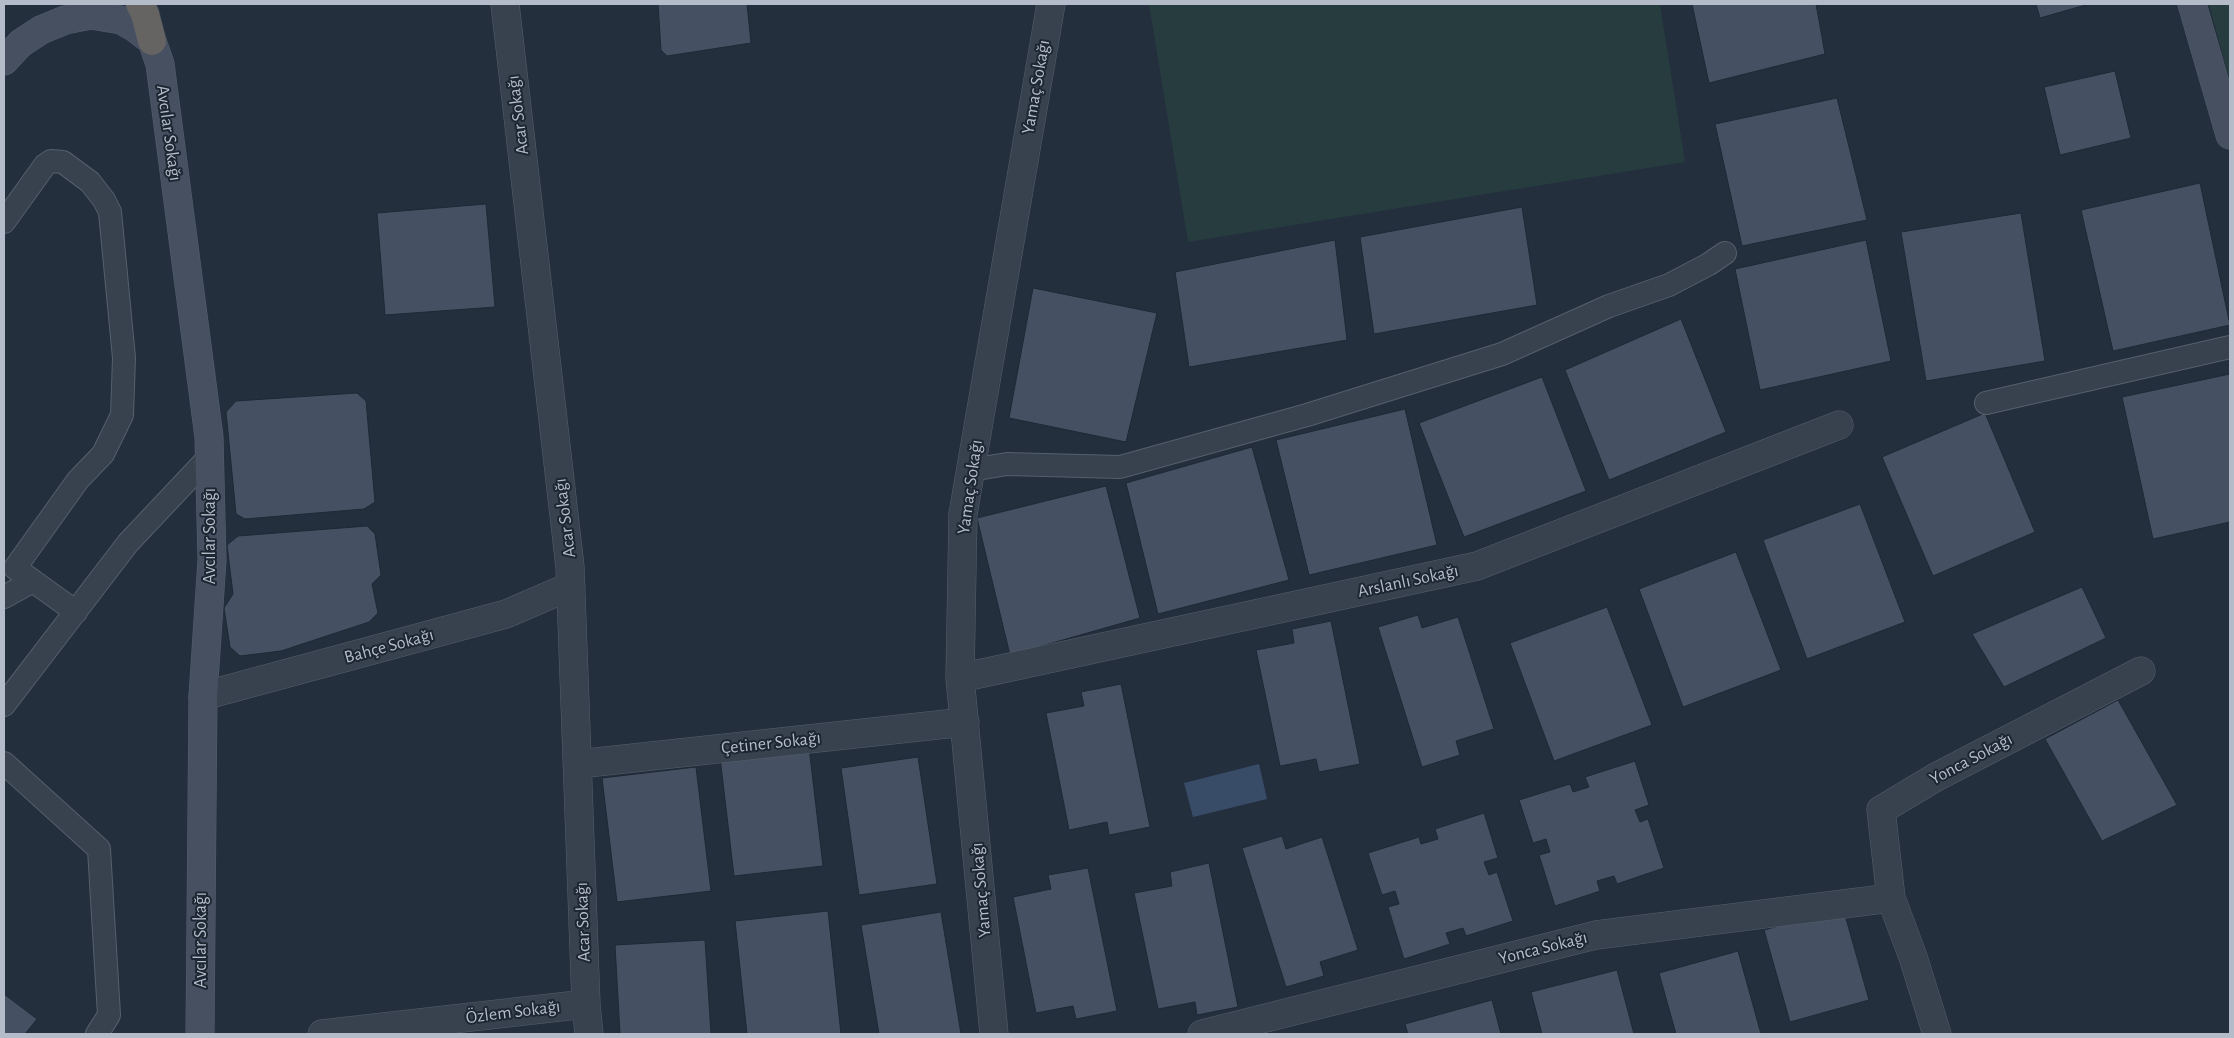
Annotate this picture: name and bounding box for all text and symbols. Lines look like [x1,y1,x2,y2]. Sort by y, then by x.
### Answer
street label: Yamaç Sokağı [1017,38,1055,136]
street label: Acar Sokağı [502,74,534,156]
street label: Avcılar Sokağı [152,84,186,182]
street label: Yamaç Sokağı [953,438,987,536]
street label: Acar Sokağı [549,477,581,559]
street label: Avcılar Sokağı [199,488,221,584]
street label: Arslanlı Sokağı [1356,560,1460,602]
street label: Bahçe Sokağı [342,624,436,668]
street label: Çetiner Sokağı [720,727,822,759]
street label: Yonca Sokağı [1926,728,2016,790]
street label: Yamaç Sokağı [966,842,996,938]
street label: Acar Sokağı [571,882,595,962]
street label: Avcılar Sokağı [190,892,212,988]
street label: Yonca Sokağı [1496,927,1590,969]
street label: Özlem Sokağı [464,995,562,1029]

